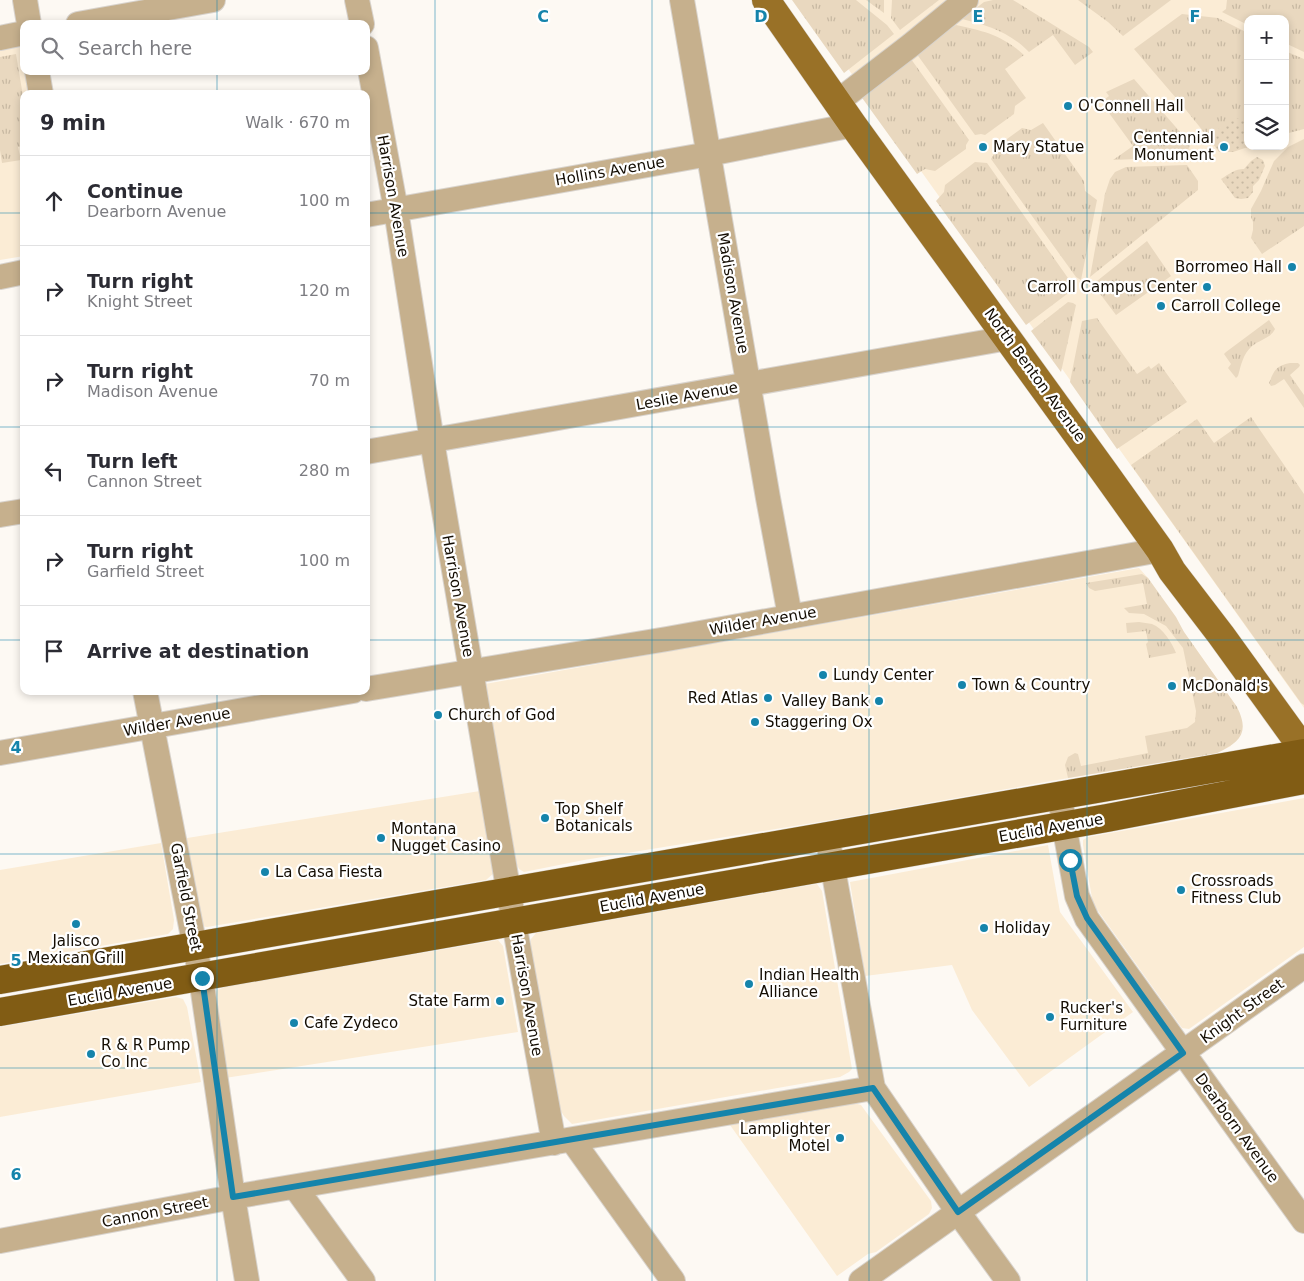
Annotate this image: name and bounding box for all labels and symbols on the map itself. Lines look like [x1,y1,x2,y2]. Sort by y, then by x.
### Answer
text: C [537,7,549,26]
text: D [754,7,768,26]
text: E [973,7,983,26]
text: F [1190,7,1200,26]
place label: O'Connell Hall [1078,97,1184,115]
marker: O'Connell Hall [1062,100,1074,112]
place label: Centennial Monument [1133,129,1214,164]
street label: Harrison Avenue [373,134,413,258]
place label: Mary Statue [993,138,1084,156]
marker: Mary Statue [977,141,989,153]
marker: Centennial Monument [1218,141,1230,153]
street label: Hollins Avenue [554,153,666,189]
street label: Madison Avenue [713,231,753,355]
place label: Borromeo Hall [1175,258,1282,276]
marker: Borromeo Hall [1286,261,1298,273]
place label: Carroll Campus Center [1027,278,1198,296]
marker: Carroll Campus Center [1201,281,1213,293]
place label: Carroll College [1171,297,1281,315]
marker: Carroll College [1155,300,1167,312]
street label: North Benton Avenue [980,305,1090,445]
street label: Leslie Avenue [635,378,739,414]
street label: Harrison Avenue [438,534,478,658]
street label: Wilder Avenue [708,603,818,639]
place label: Lundy Center [833,666,935,684]
marker: Lundy Center [817,669,829,681]
place label: Town & Country [971,676,1091,694]
place label: McDonald's [1182,677,1268,695]
marker: Town & Country [956,679,968,691]
marker: McDonald's [1166,680,1178,692]
place label: Red Atlas [688,689,758,707]
marker: Red Atlas [762,692,774,704]
place label: Valley Bank [782,692,869,710]
marker: Valley Bank [873,695,885,707]
street label: Wilder Avenue [122,704,232,740]
place label: Church of God [448,706,555,724]
marker: Church of God [432,709,444,721]
place label: Staggering Ox [765,713,873,731]
marker: Staggering Ox [749,716,761,728]
text: 4 [10,738,22,757]
place label: Top Shelf Botanicals [554,800,633,835]
street label: Euclid Avenue [997,810,1105,846]
marker: Top Shelf Botanicals [539,812,551,824]
place label: Montana Nugget Casino [391,820,501,855]
marker: Montana Nugget Casino [375,832,387,844]
street label: Garfield Street [167,841,205,953]
route start [1059,849,1082,872]
place label: La Casa Fiesta [275,863,383,881]
marker: La Casa Fiesta [259,866,271,878]
place label: Crossroads Fitness Club [1191,872,1281,907]
street label: Euclid Avenue [598,880,706,916]
marker: Crossroads Fitness Club [1175,884,1187,896]
marker: Jalisco Mexican Grill [70,918,82,930]
place label: Holiday [994,919,1051,937]
marker: Holiday [978,922,990,934]
place label: Jalisco Mexican Grill [28,932,124,967]
street label: Harrison Avenue [507,933,547,1057]
text: 5 [10,951,22,970]
place label: Indian Health Alliance [759,966,859,1001]
route end [191,967,214,990]
street label: Euclid Avenue [66,974,174,1010]
street label: Knight Street [1197,975,1287,1047]
marker: Indian Health Alliance [743,978,755,990]
place label: State Farm [409,992,490,1010]
marker: State Farm [494,995,506,1007]
place label: Rucker's Furniture [1060,999,1127,1034]
marker: Rucker's Furniture [1044,1011,1056,1023]
place label: Cafe Zydeco [304,1014,398,1032]
marker: Cafe Zydeco [288,1017,300,1029]
place label: R & R Pump Co Inc [101,1036,190,1071]
marker: R & R Pump Co Inc [85,1048,97,1060]
street label: Dearborn Avenue [1191,1070,1283,1186]
place label: Lamplighter Motel [740,1120,831,1155]
marker: Lamplighter Motel [834,1132,846,1144]
text: 6 [10,1165,22,1184]
street label: Cannon Street [100,1193,210,1231]

